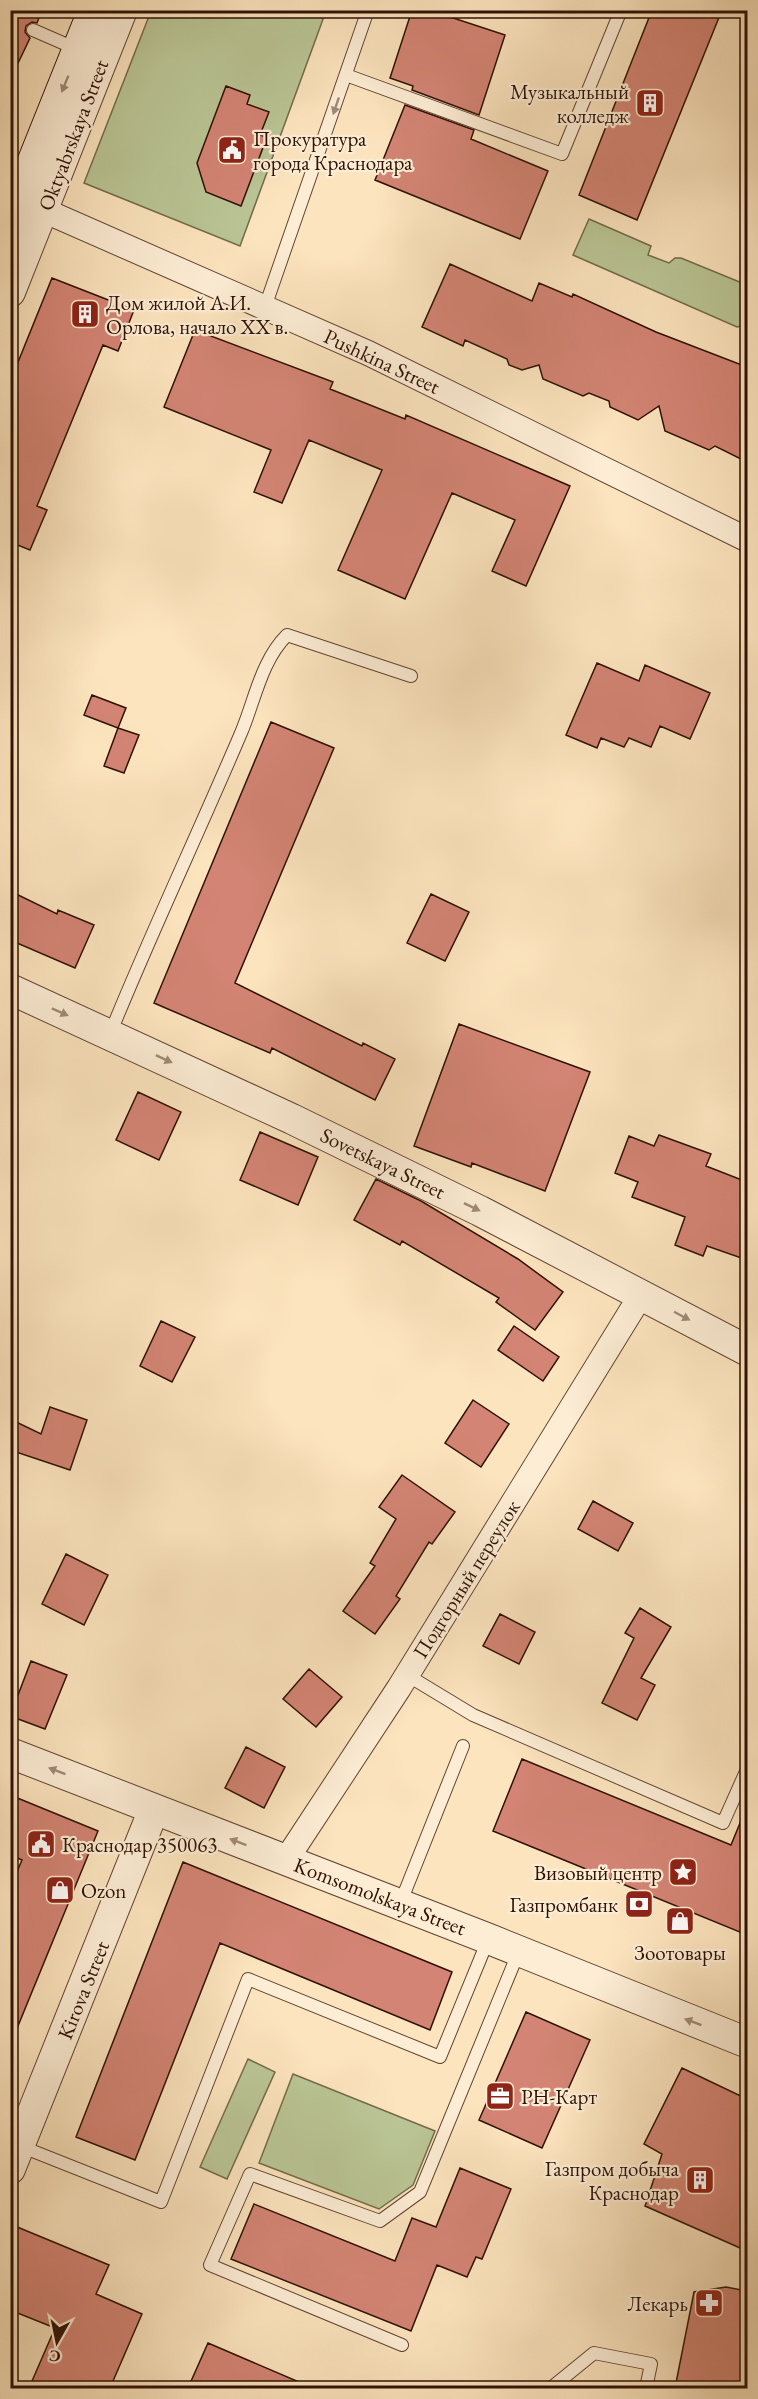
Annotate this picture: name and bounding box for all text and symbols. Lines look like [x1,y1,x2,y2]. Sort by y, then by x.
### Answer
street label: Oktyabrskaya Street [32,55,114,215]
one-way arrow [60,76,70,94]
place label: Музыкальный колледж [510,78,629,129]
building icon: Музыкальный колледж [634,87,666,119]
one-way arrow [330,97,340,115]
place label: Прокуратура города Краснодара [253,125,413,176]
public building icon: Прокуратура города Краснодара [216,134,248,166]
place label: Дом жилой А.И. Орлова, начало XX в. [106,289,288,340]
building icon: Дом жилой А.И. Орлова, начало XX в. [69,298,101,330]
street label: Pushkina Street [320,322,445,400]
one-way arrow [52,1007,69,1016]
one-way arrow [155,1054,172,1063]
street label: Sovetskaya Street [316,1121,450,1205]
one-way arrow [463,1202,480,1211]
one-way arrow [673,1311,691,1321]
street label: Подгорный переулок [406,1495,526,1663]
one-way arrow [47,1766,65,1776]
public building icon: Краснодар 350063 [25,1828,57,1860]
place label: Краснодар 350063 [62,1831,217,1858]
one-way arrow [229,1837,247,1846]
street label: Komsomolskaya Street [290,1851,470,1941]
place icon: Визовый центр [667,1856,699,1888]
place label: Визовый центр [534,1859,662,1886]
shop icon: Ozon [44,1874,76,1906]
place label: Ozon [81,1877,126,1904]
bank icon: Газпромбанк [623,1888,655,1920]
place label: Газпромбанк [510,1891,618,1918]
shop icon: Зоотовары [664,1905,696,1937]
street label: Kirova Street [51,1936,115,2043]
place label: Зоотовары [634,1939,726,1966]
one-way arrow [684,2017,702,2026]
office icon: РН-Карт [484,2080,516,2112]
place label: РН-Карт [521,2083,598,2110]
place label: Газпром добыча Краснодар [545,2155,680,2206]
building icon: Газпром добыча Краснодар [684,2164,716,2196]
pharmacy icon: Лекарь [693,2287,725,2319]
place label: Лекарь [627,2290,688,2317]
north arrow [27,2312,87,2372]
text: С [47,2345,62,2368]

